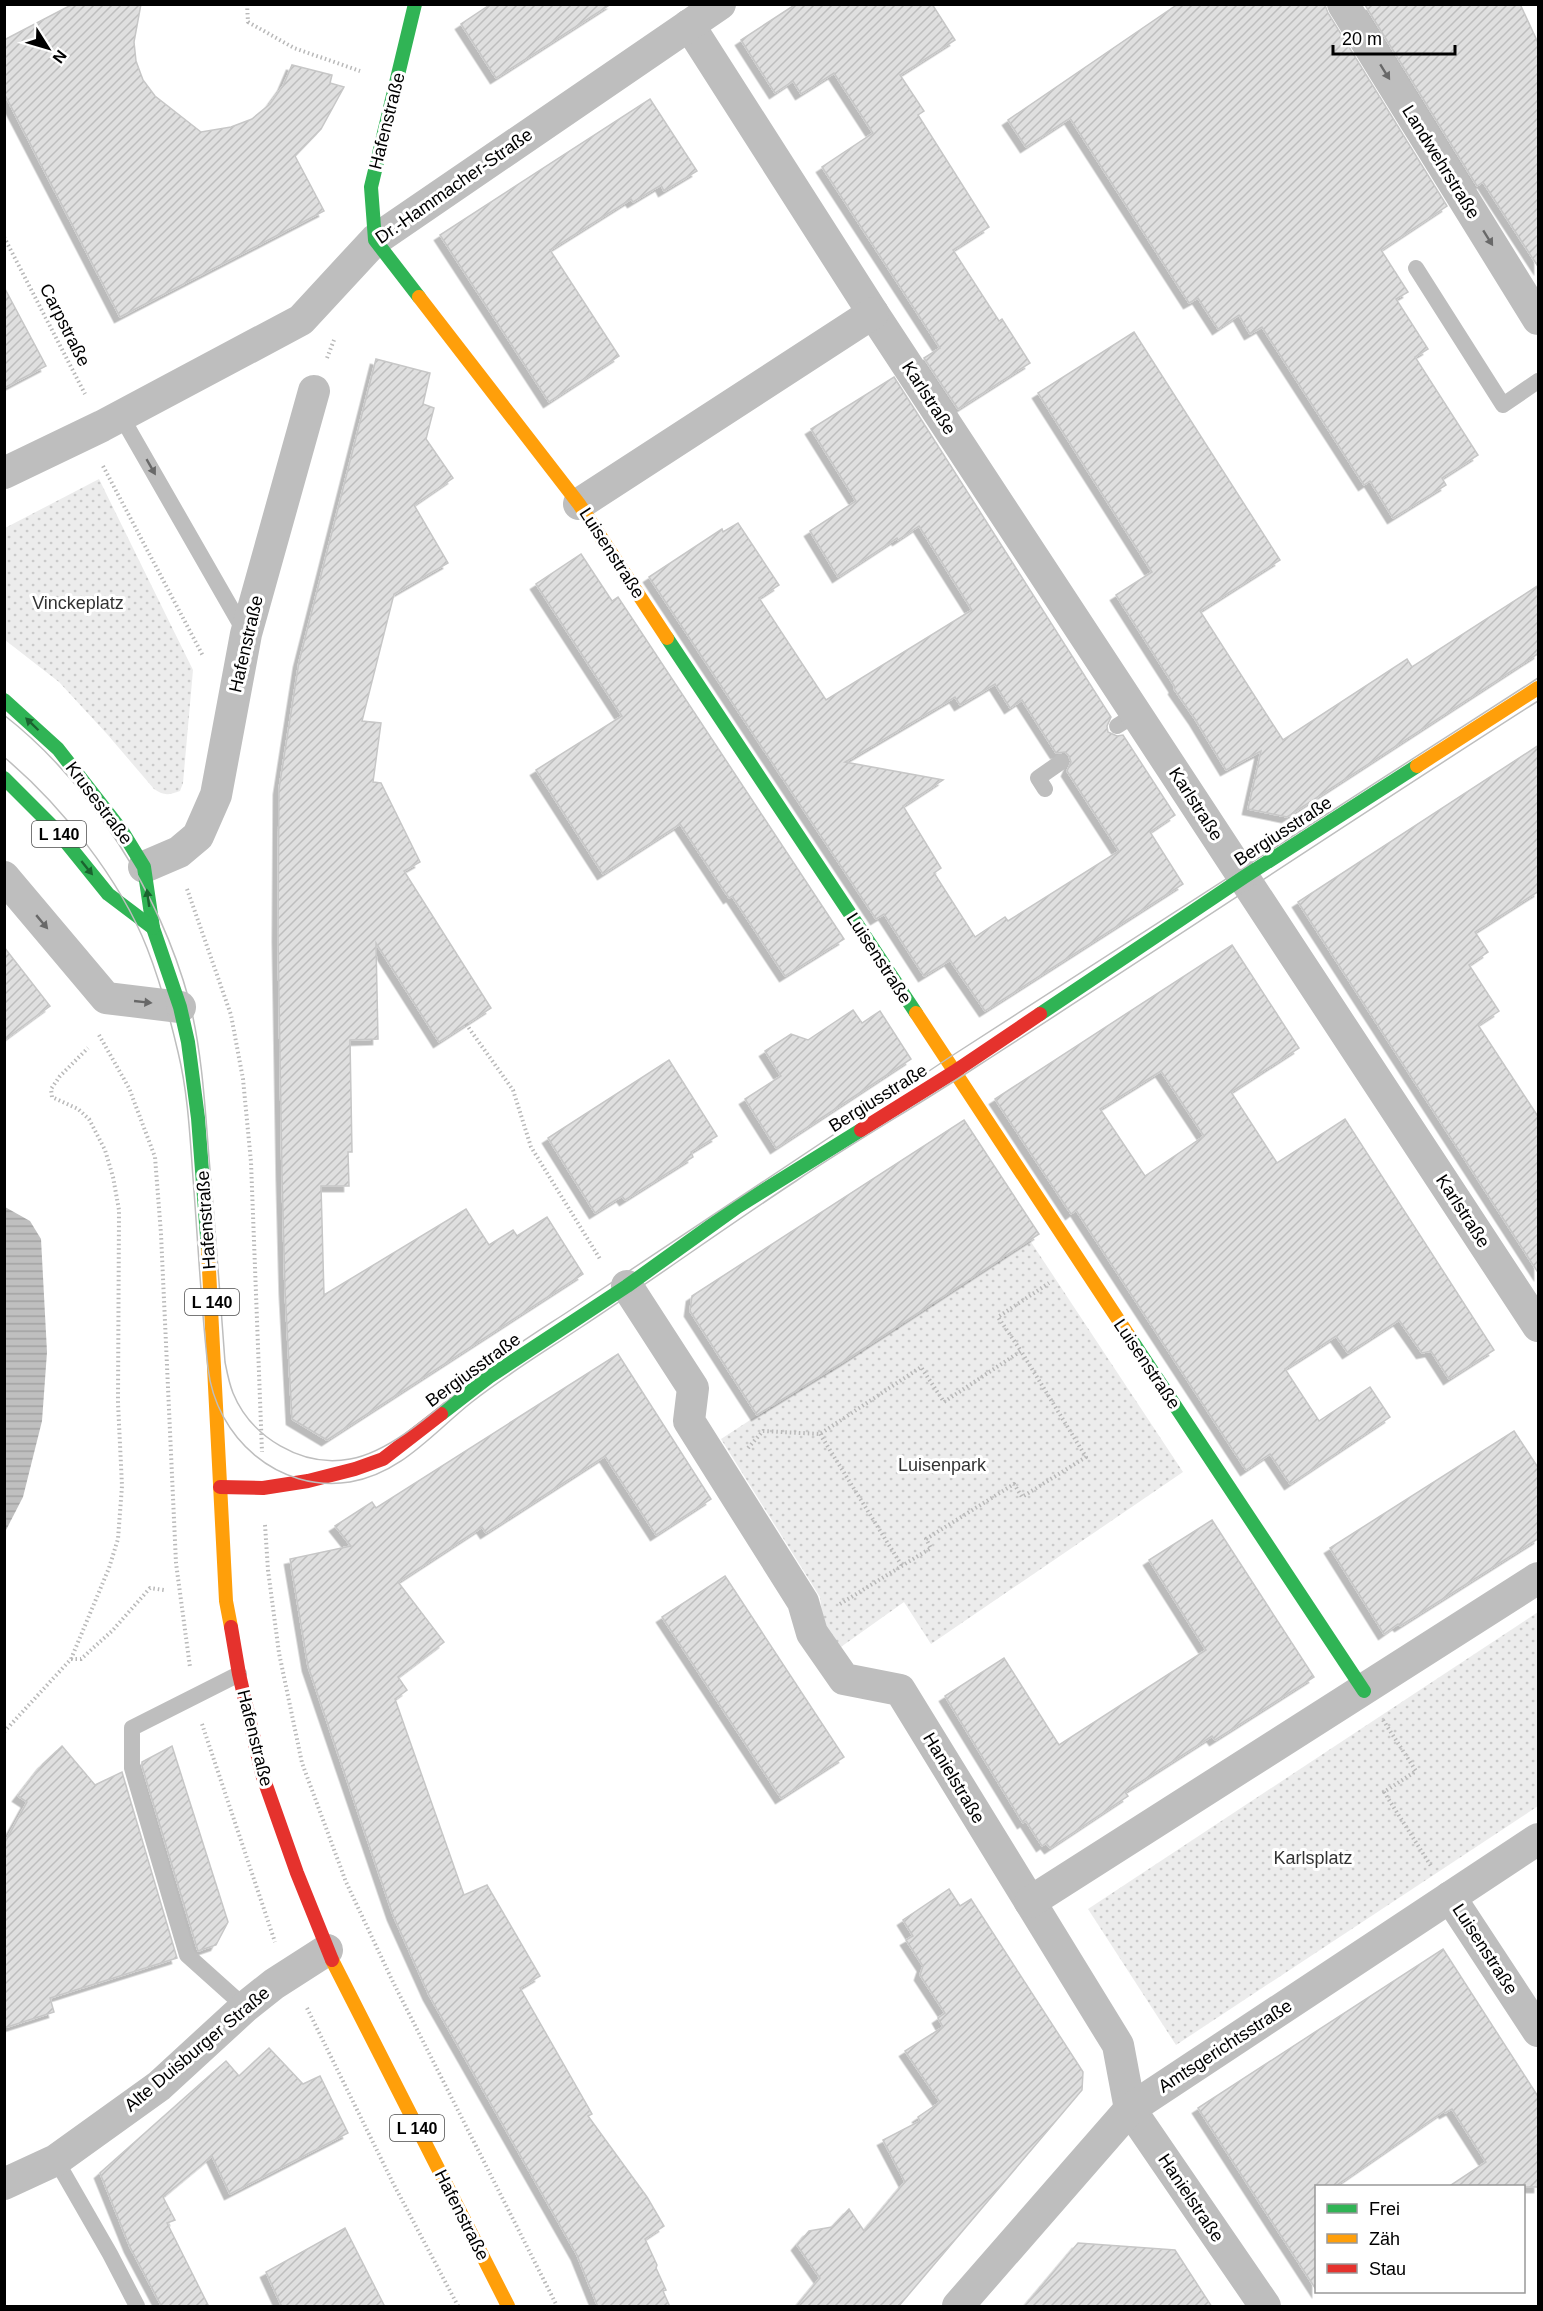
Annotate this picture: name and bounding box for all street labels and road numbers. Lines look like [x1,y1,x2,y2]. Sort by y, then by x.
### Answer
street label: Hafenstraße [365,71,409,171]
street label: Landwehrstraße [1398,102,1484,222]
street label: Dr.-Hammacher-Straße [372,124,536,248]
street label: Carpstraße [36,280,94,370]
street label: Karlstraße [898,358,960,438]
street label: Luisenstraße [575,504,649,602]
street label: Hafenstraße [225,593,267,695]
street label: Krusestraße [62,758,136,848]
street label: Karlstraße [1165,764,1227,844]
street label: Bergiusstraße [1231,792,1335,870]
road number: L 140 [32,821,86,847]
street label: Luisenstraße [842,909,916,1007]
street label: Bergiusstraße [825,1060,931,1136]
street label: Hafenstraße [193,1170,219,1270]
street label: Karlstraße [1432,1171,1494,1251]
road number: L 140 [185,1289,239,1315]
street label: Luisenstraße [1110,1315,1184,1413]
street label: Bergiusstraße [422,1329,524,1411]
street label: Hafenstraße [233,1688,277,1788]
street label: Hanielstraße [919,1729,989,1827]
street label: Luisenstraße [1448,1900,1522,1998]
street label: Alte Duisburger Straße [120,1982,274,2116]
street label: Amtsgerichtsstraße [1155,1995,1295,2097]
road number: L 140 [390,2115,444,2141]
street label: Hanielstraße [1154,2150,1228,2246]
street label: Hafenstraße [431,2166,493,2264]

